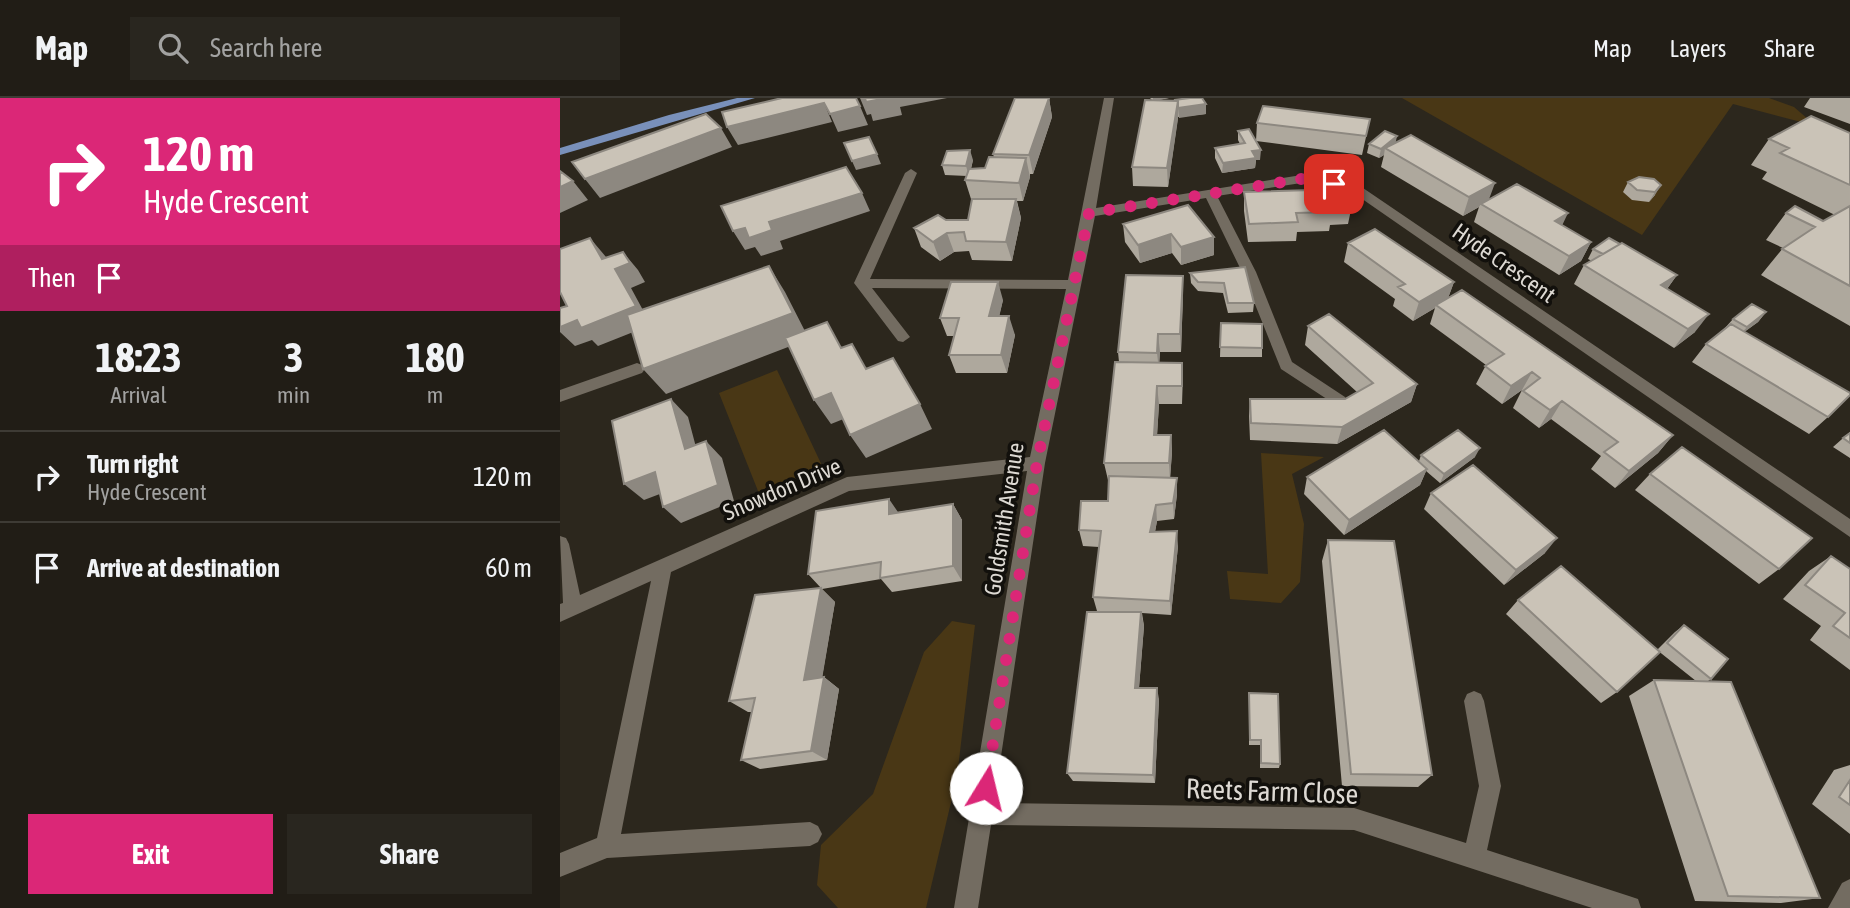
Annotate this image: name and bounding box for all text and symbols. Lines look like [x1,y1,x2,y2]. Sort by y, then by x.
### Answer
search box [130,17,620,80]
text: Map [35,29,88,67]
icon: search [154,29,192,67]
text: Search here [210,33,322,63]
text: Map [1593,35,1632,62]
text: Layers [1670,35,1726,62]
text: Share [1764,35,1815,62]
text: 120 m [143,125,254,181]
icon: right [28,126,119,217]
pin [1304,154,1364,214]
icon: arrive [1315,165,1353,203]
text: Hyde Crescent [143,183,309,220]
street label: Hyde Crescent [1448,218,1560,308]
icon: arrive [90,259,128,297]
text: Then [28,263,76,293]
text: 18:23 [95,333,182,381]
text: 3 [284,333,303,381]
text: 180 [405,333,465,381]
text: Arrival [110,382,167,408]
text: min [277,382,310,408]
text: m [427,382,443,408]
street label: Goldsmith Avenue [979,441,1029,597]
text: Turn right [87,449,178,479]
street label: Snowdon Drive [719,453,845,525]
icon: right [28,458,66,496]
text: 120 m [473,462,532,492]
text: Hyde Crescent [87,479,207,505]
icon: arrive [28,549,66,587]
text: Arrive at destination [87,553,280,583]
text: 60 m [485,553,532,583]
position arrow [949,751,1023,825]
street label: Reets Farm Close [1185,772,1359,810]
button: Exit [28,814,273,894]
button: Share [287,814,532,894]

